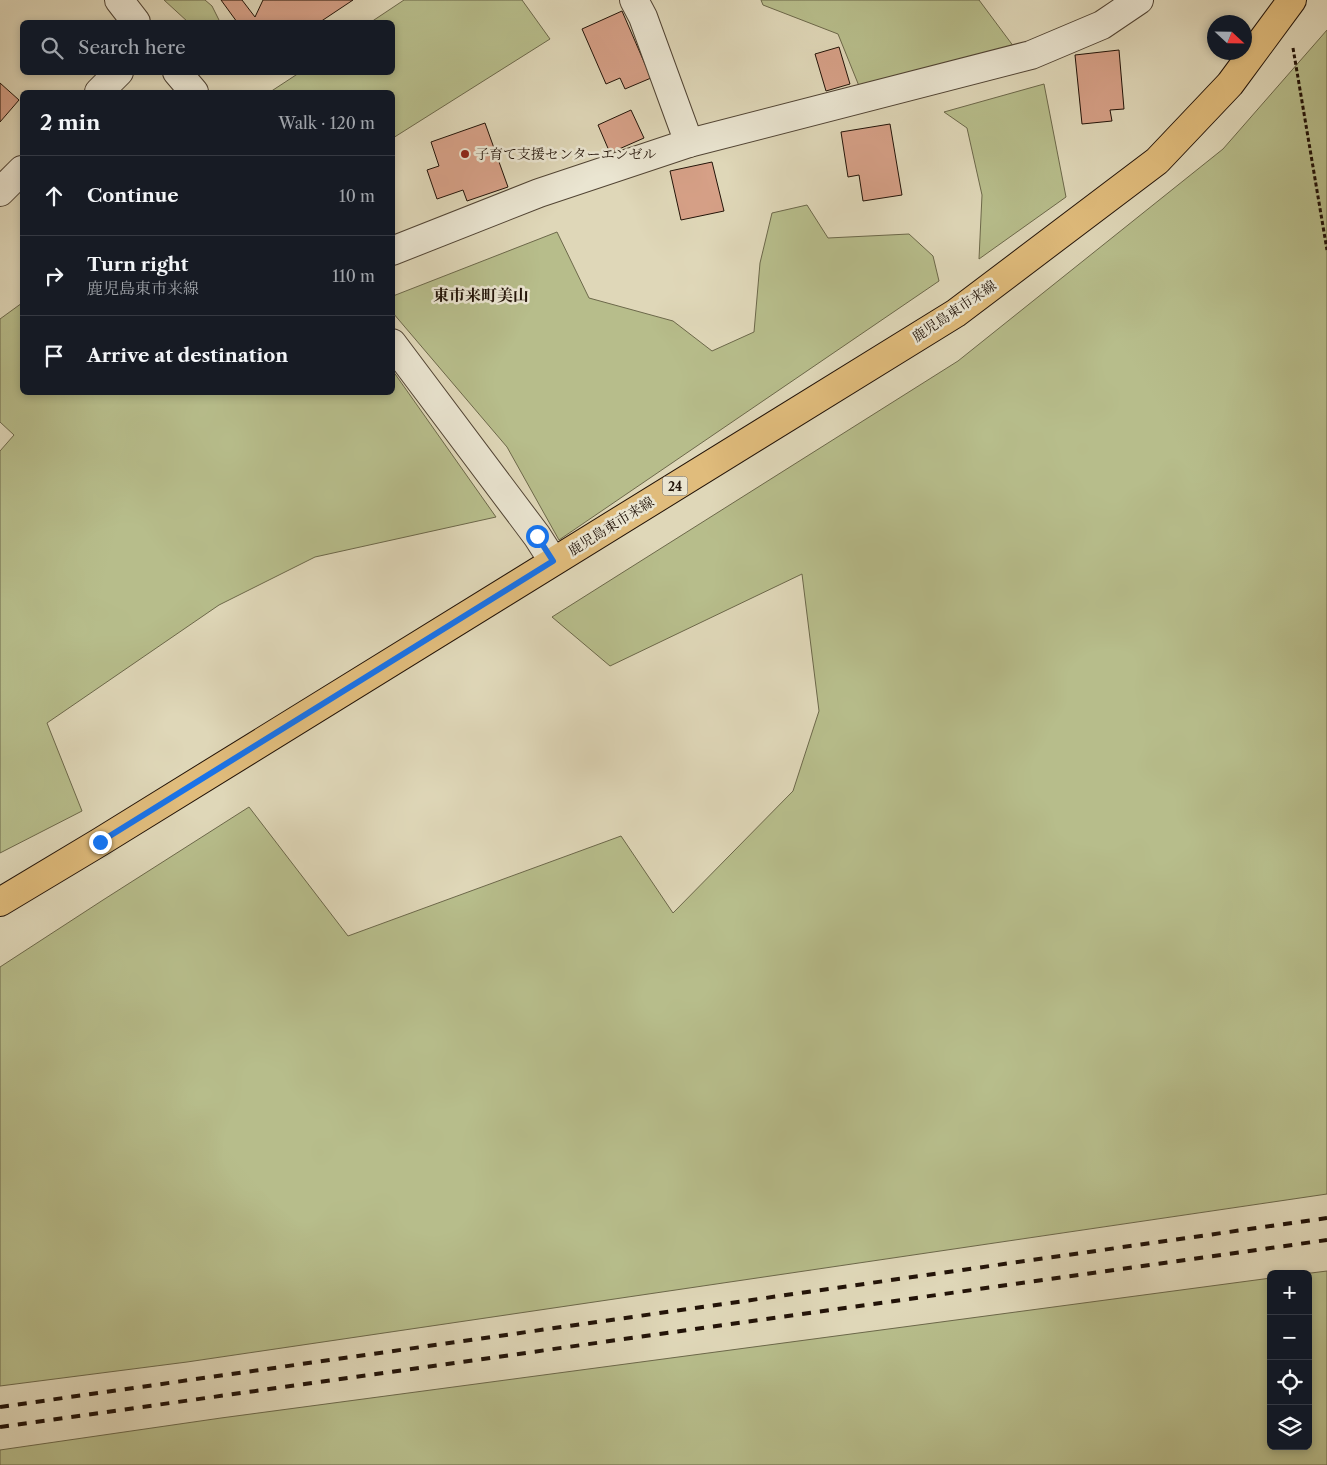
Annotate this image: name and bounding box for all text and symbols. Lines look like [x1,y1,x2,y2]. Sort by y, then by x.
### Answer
north arrow [1207,15,1252,60]
search box [20,20,395,75]
icon: search [38,34,66,62]
text: Search here [78,36,186,59]
text: 2 min [40,110,100,135]
text: Walk · 120 m [279,113,375,133]
place label: 子育て支援センターエンゼル [475,145,656,163]
marker: 子育て支援センターエンゼル [459,148,471,160]
icon: ahead [40,182,68,210]
text: Continue [87,184,179,207]
text: 10 m [339,186,375,206]
text: Turn right [87,253,188,276]
icon: right [40,262,68,290]
text: 110 m [332,266,375,286]
street label: 鹿児島東市来線 [908,276,1000,346]
text: 鹿児島東市来線 [87,278,199,298]
district label: 東市来町美山 [433,285,529,305]
icon: arrive [40,342,68,370]
text: Arrive at destination [87,344,288,367]
road number: 24 [662,476,688,496]
street label: 鹿児島東市来線 [565,492,657,560]
route start [526,525,549,548]
route end [89,831,112,854]
map controls [1267,1270,1312,1450]
button: + [1267,1270,1312,1315]
button: − [1267,1315,1312,1360]
button: locate [1267,1360,1312,1405]
button: layers [1267,1405,1312,1450]

